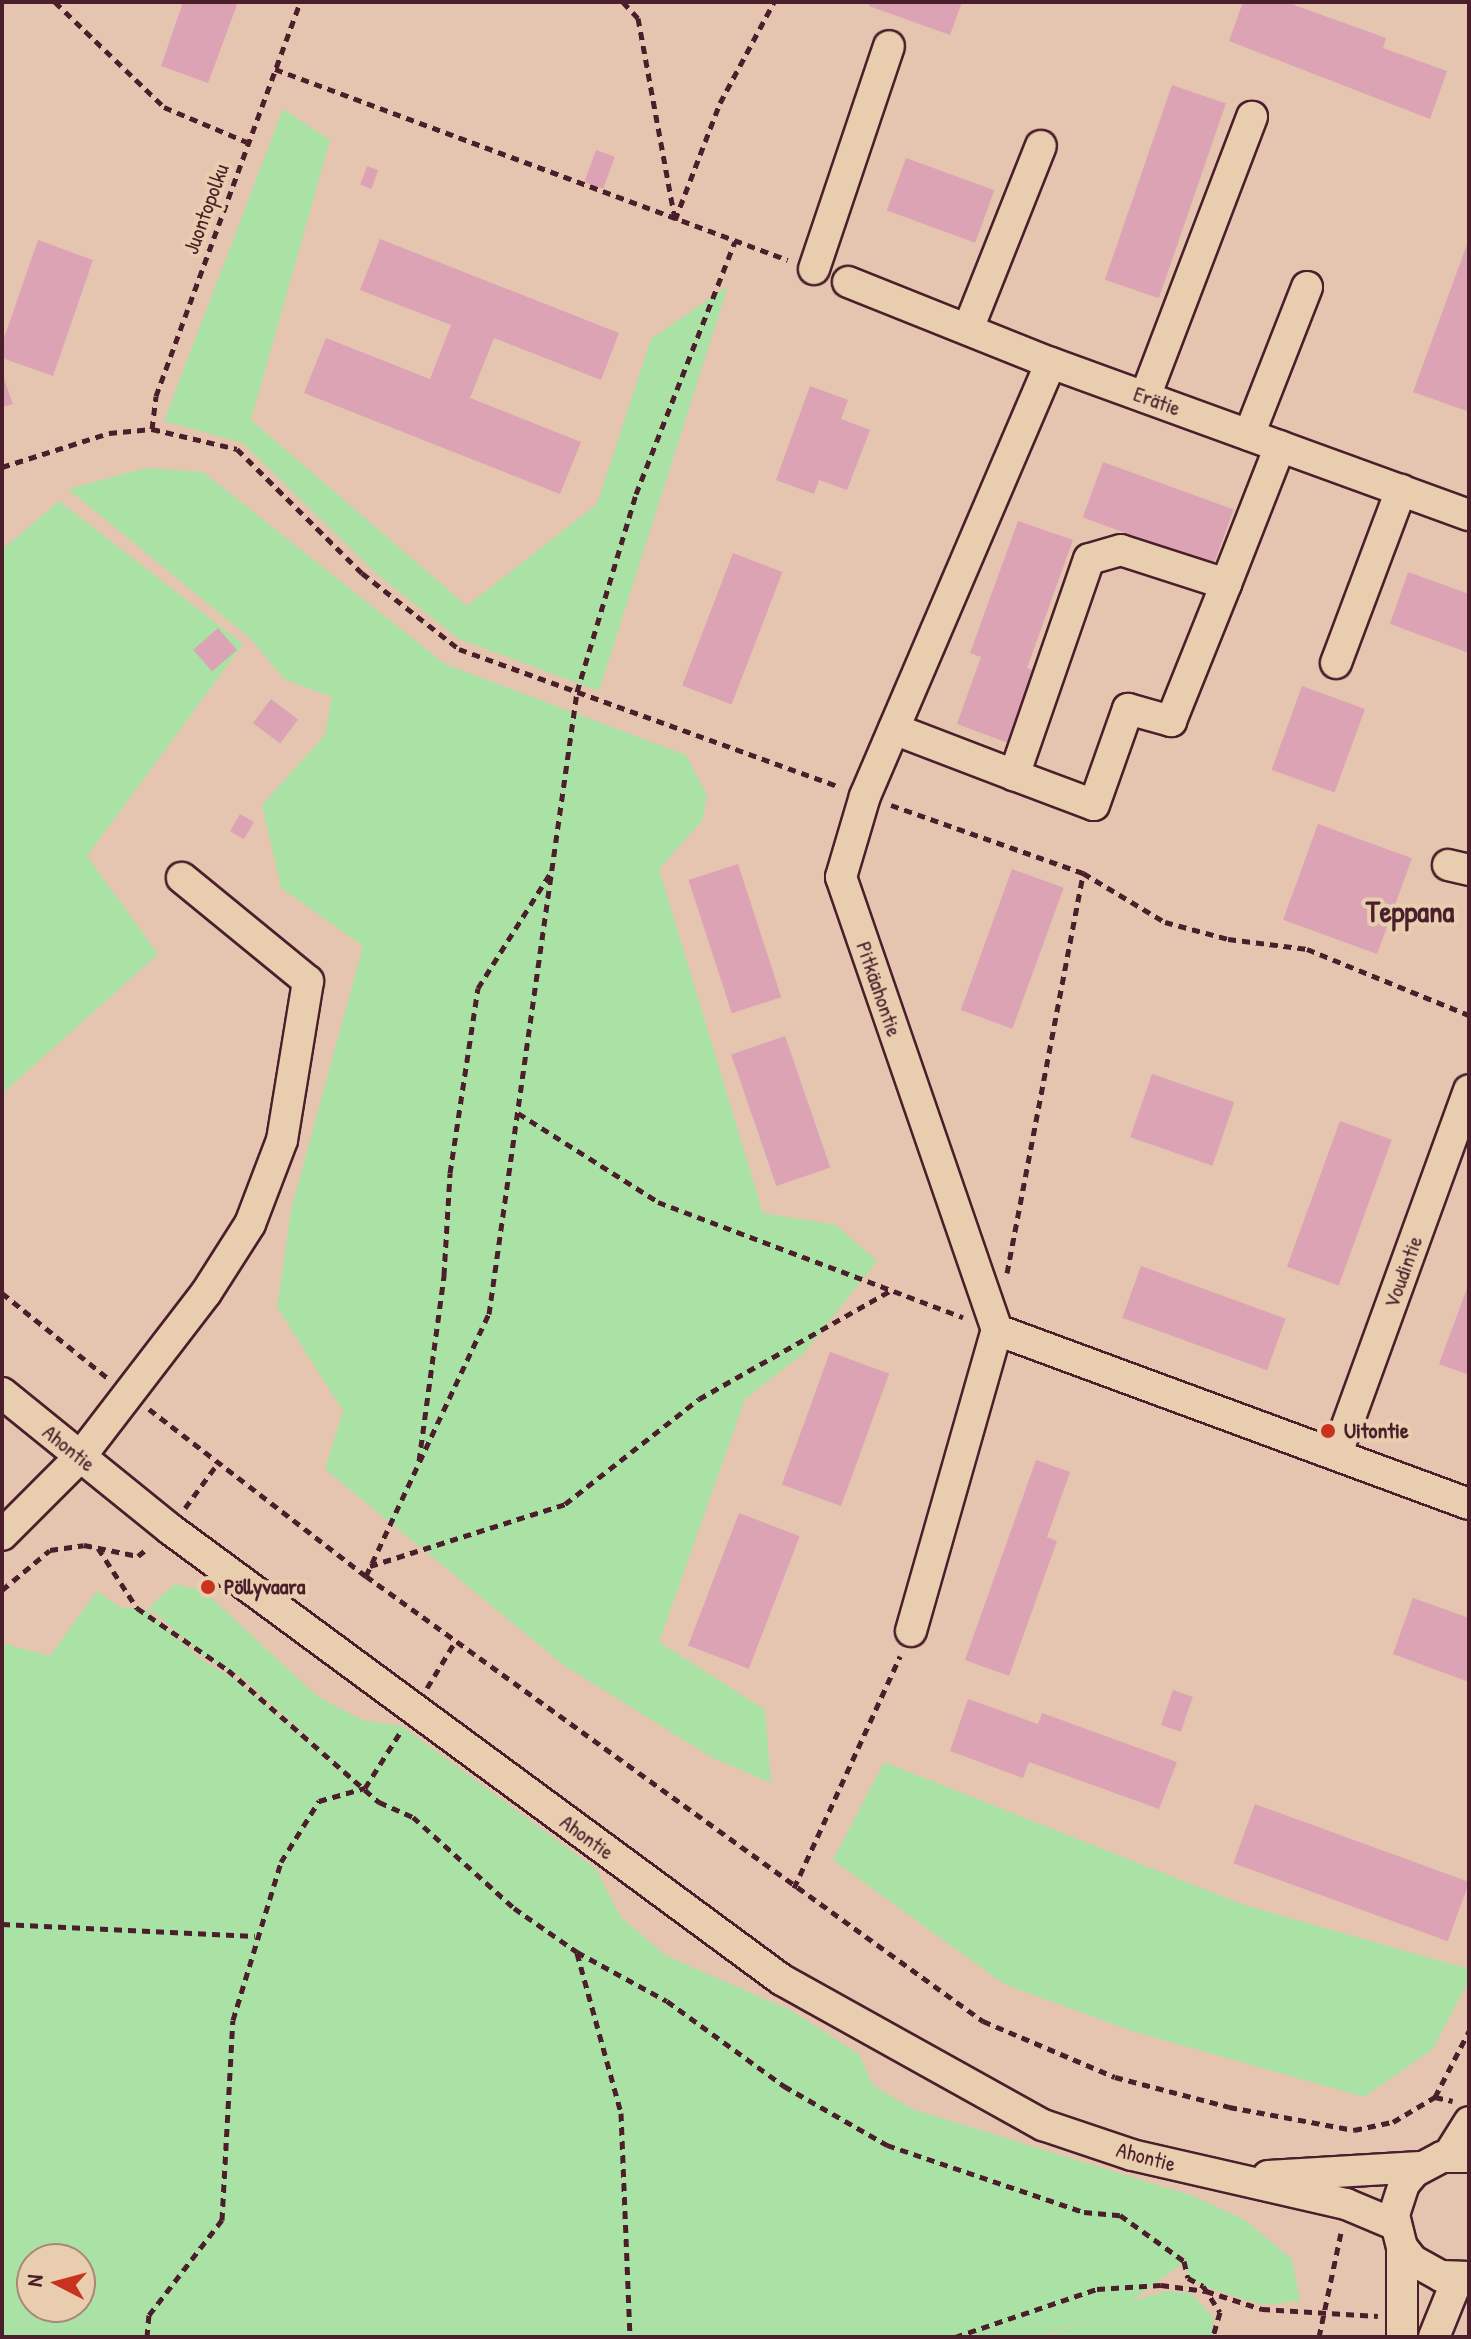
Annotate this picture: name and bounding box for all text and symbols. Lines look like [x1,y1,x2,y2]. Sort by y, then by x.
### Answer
street label: Juontopolku [177,160,235,258]
street label: Erätie [1130,380,1184,422]
district label: Teppana [1366,893,1454,929]
street label: Pitkäahontie [850,938,908,1040]
street label: Voudintie [1378,1232,1428,1312]
place label: Uitontie [1344,1418,1409,1444]
street label: Ahontie [37,1419,101,1477]
marker: Uitontie [1319,1422,1337,1440]
place label: Pöllyvaara [224,1574,305,1600]
marker: Pöllyvaara [199,1578,217,1596]
street label: Ahontie [555,1809,619,1865]
street label: Ahontie [1114,2136,1178,2178]
north arrow [16,2243,96,2323]
text: N [19,2273,50,2288]

